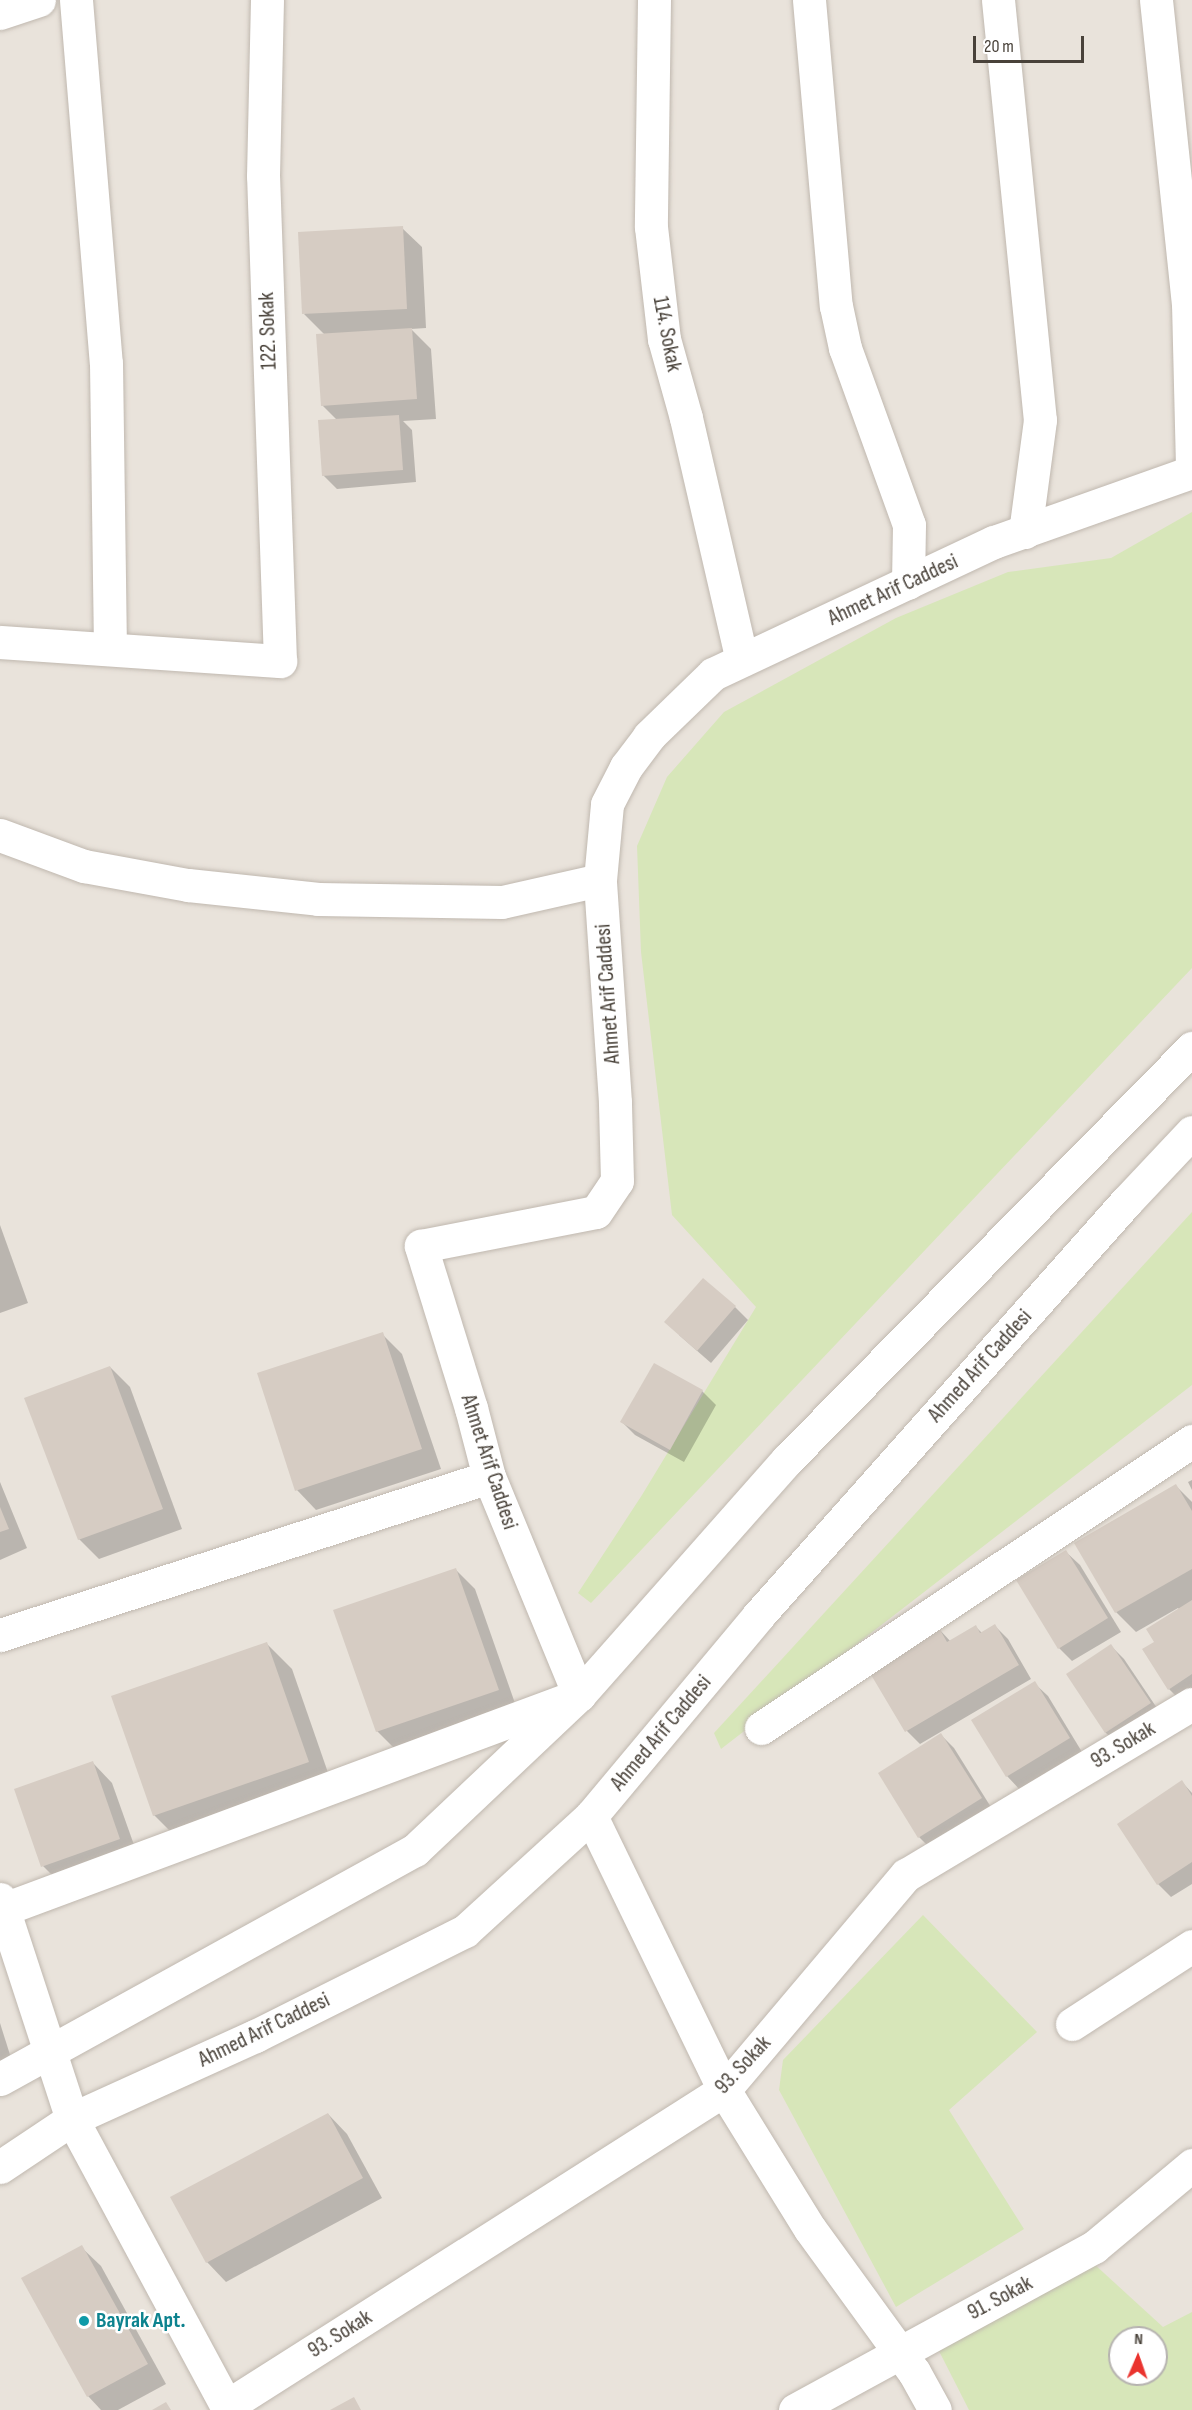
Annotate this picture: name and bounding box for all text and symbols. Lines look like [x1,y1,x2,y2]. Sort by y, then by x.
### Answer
scale bar [976,24,1087,62]
text: 20 m [984,36,1014,57]
street label: 122. Sokak [253,292,283,370]
street label: 114. Sokak [647,294,687,374]
street label: Ahmet Arif Caddesi [824,548,962,632]
street label: Ahmet Arif Caddesi [590,923,626,1065]
street label: Ahmed Arif Caddesi [922,1304,1038,1428]
street label: Ahmet Arif Caddesi [455,1391,523,1533]
street label: Ahmed Arif Caddesi [605,1670,717,1796]
street label: 93. Sokak [1086,1716,1160,1774]
street label: Ahmed Arif Caddesi [194,1987,334,2073]
street label: 93. Sokak [709,2030,777,2100]
street label: 91. Sokak [963,2270,1037,2326]
street label: 93. Sokak [303,2304,377,2364]
place label: Bayrak Apt. [96,2308,186,2334]
marker: Bayrak Apt. [77,2314,91,2328]
north arrow [1108,2326,1168,2386]
text: N [1134,2330,1143,2349]

